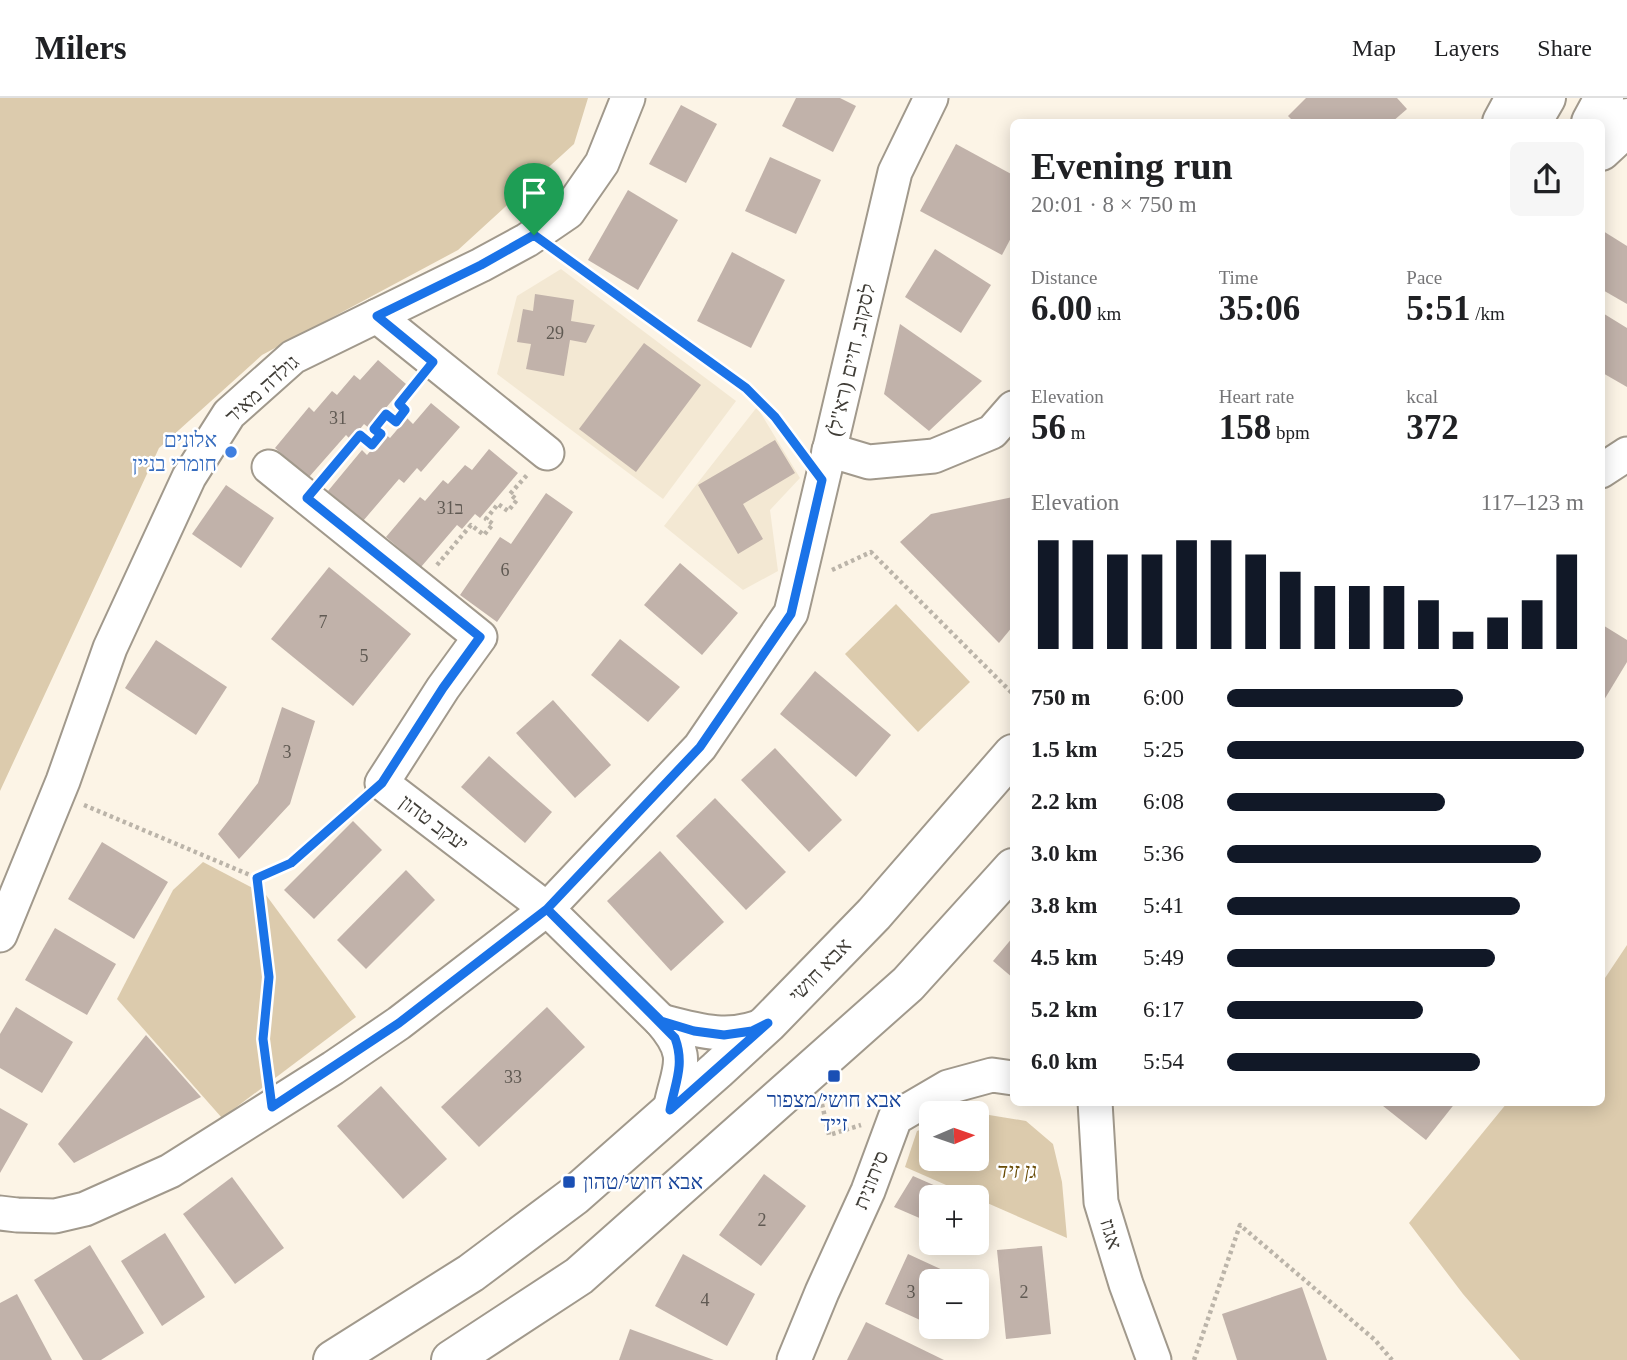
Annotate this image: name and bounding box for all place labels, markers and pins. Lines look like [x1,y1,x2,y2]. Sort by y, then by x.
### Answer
pin [504,163,564,235]
place label: אלונים חומרי בניין [132,428,217,476]
marker: אלונים חומרי בניין [223,444,239,460]
marker: אבא חושי/מצפור זייד [826,1068,842,1084]
place label: אבא חושי/מצפור זייד [767,1088,901,1136]
place label: אבא חושי/טהון [583,1170,703,1194]
marker: אבא חושי/טהון [561,1174,577,1190]

